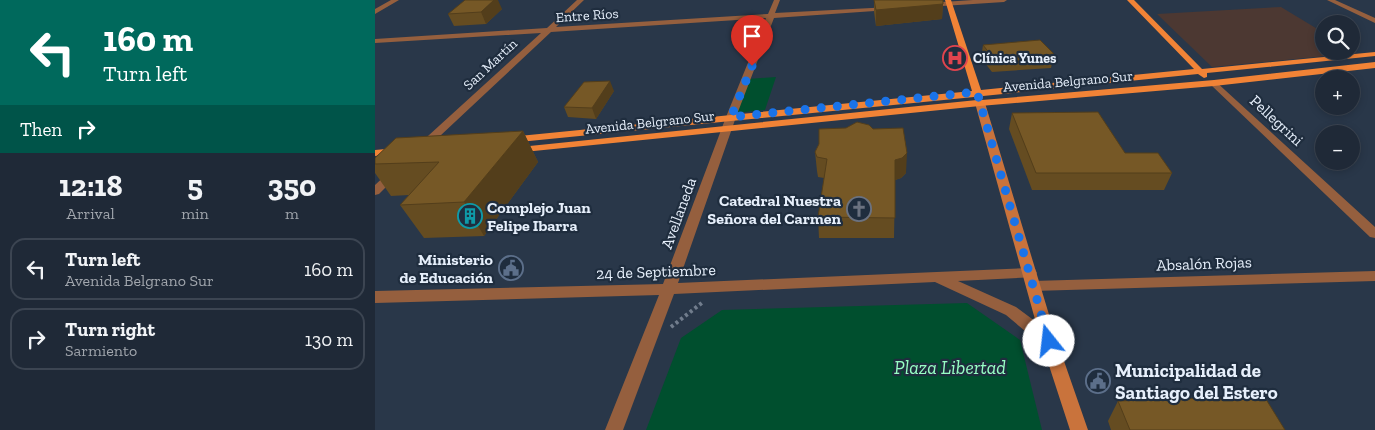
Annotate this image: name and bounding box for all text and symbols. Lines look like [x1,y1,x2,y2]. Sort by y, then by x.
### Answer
street label: Entre Ríos [555,5,619,26]
pin [731,15,773,66]
map controls [1315,15,1360,170]
button: search [1315,15,1360,60]
text: 160 m [103,18,193,60]
icon: left [20,20,85,85]
icon: arrive [738,22,766,50]
street label: San Martín [460,35,521,94]
hospital icon: Clínica Yunes [942,45,968,71]
place label: Clínica Yunes [973,50,1057,67]
text: Turn left [103,60,187,87]
street label: Avenida Belgrano Sur [1002,67,1134,96]
button: + [1315,70,1360,115]
street label: Pellegrini [1246,91,1308,150]
street label: Avenida Belgrano Sur [584,107,716,138]
icon: right [72,115,100,143]
text: Then [20,118,62,141]
button: − [1315,125,1360,170]
text: 12:18 [59,168,123,204]
text: 5 [187,168,203,204]
text: 350 [267,168,316,204]
street label: Avellaneda [657,175,700,251]
place label: Catedral Nuestra Señora del Carmen [707,191,842,228]
church icon: Catedral Nuestra Señora del Carmen [846,196,872,222]
place label: Complejo Juan Felipe Ibarra [487,198,591,235]
building icon: Complejo Juan Felipe Ibarra [457,203,483,229]
text: Arrival [67,204,115,223]
text: min [181,204,209,223]
text: m [285,204,299,223]
text: Turn left [65,248,140,271]
place label: Ministerio de Educación [399,250,494,287]
street label: Absalón Rojas [1156,252,1252,275]
icon: left [22,255,50,283]
public building icon: Ministerio de Educación [498,255,524,281]
text: 160 m [304,258,353,281]
street label: 24 de Septiembre [596,260,716,283]
text: Avenida Belgrano Sur [65,271,214,290]
position arrow [1022,314,1074,366]
text: Turn right [65,318,155,341]
icon: right [22,325,50,353]
text: 130 m [305,328,353,351]
text: Sarmiento [65,341,137,360]
park label: Plaza Libertad [894,356,1006,379]
place label: Municipalidad de Santiago del Estero [1115,359,1278,404]
public building icon: Municipalidad de Santiago del Estero [1085,368,1111,394]

